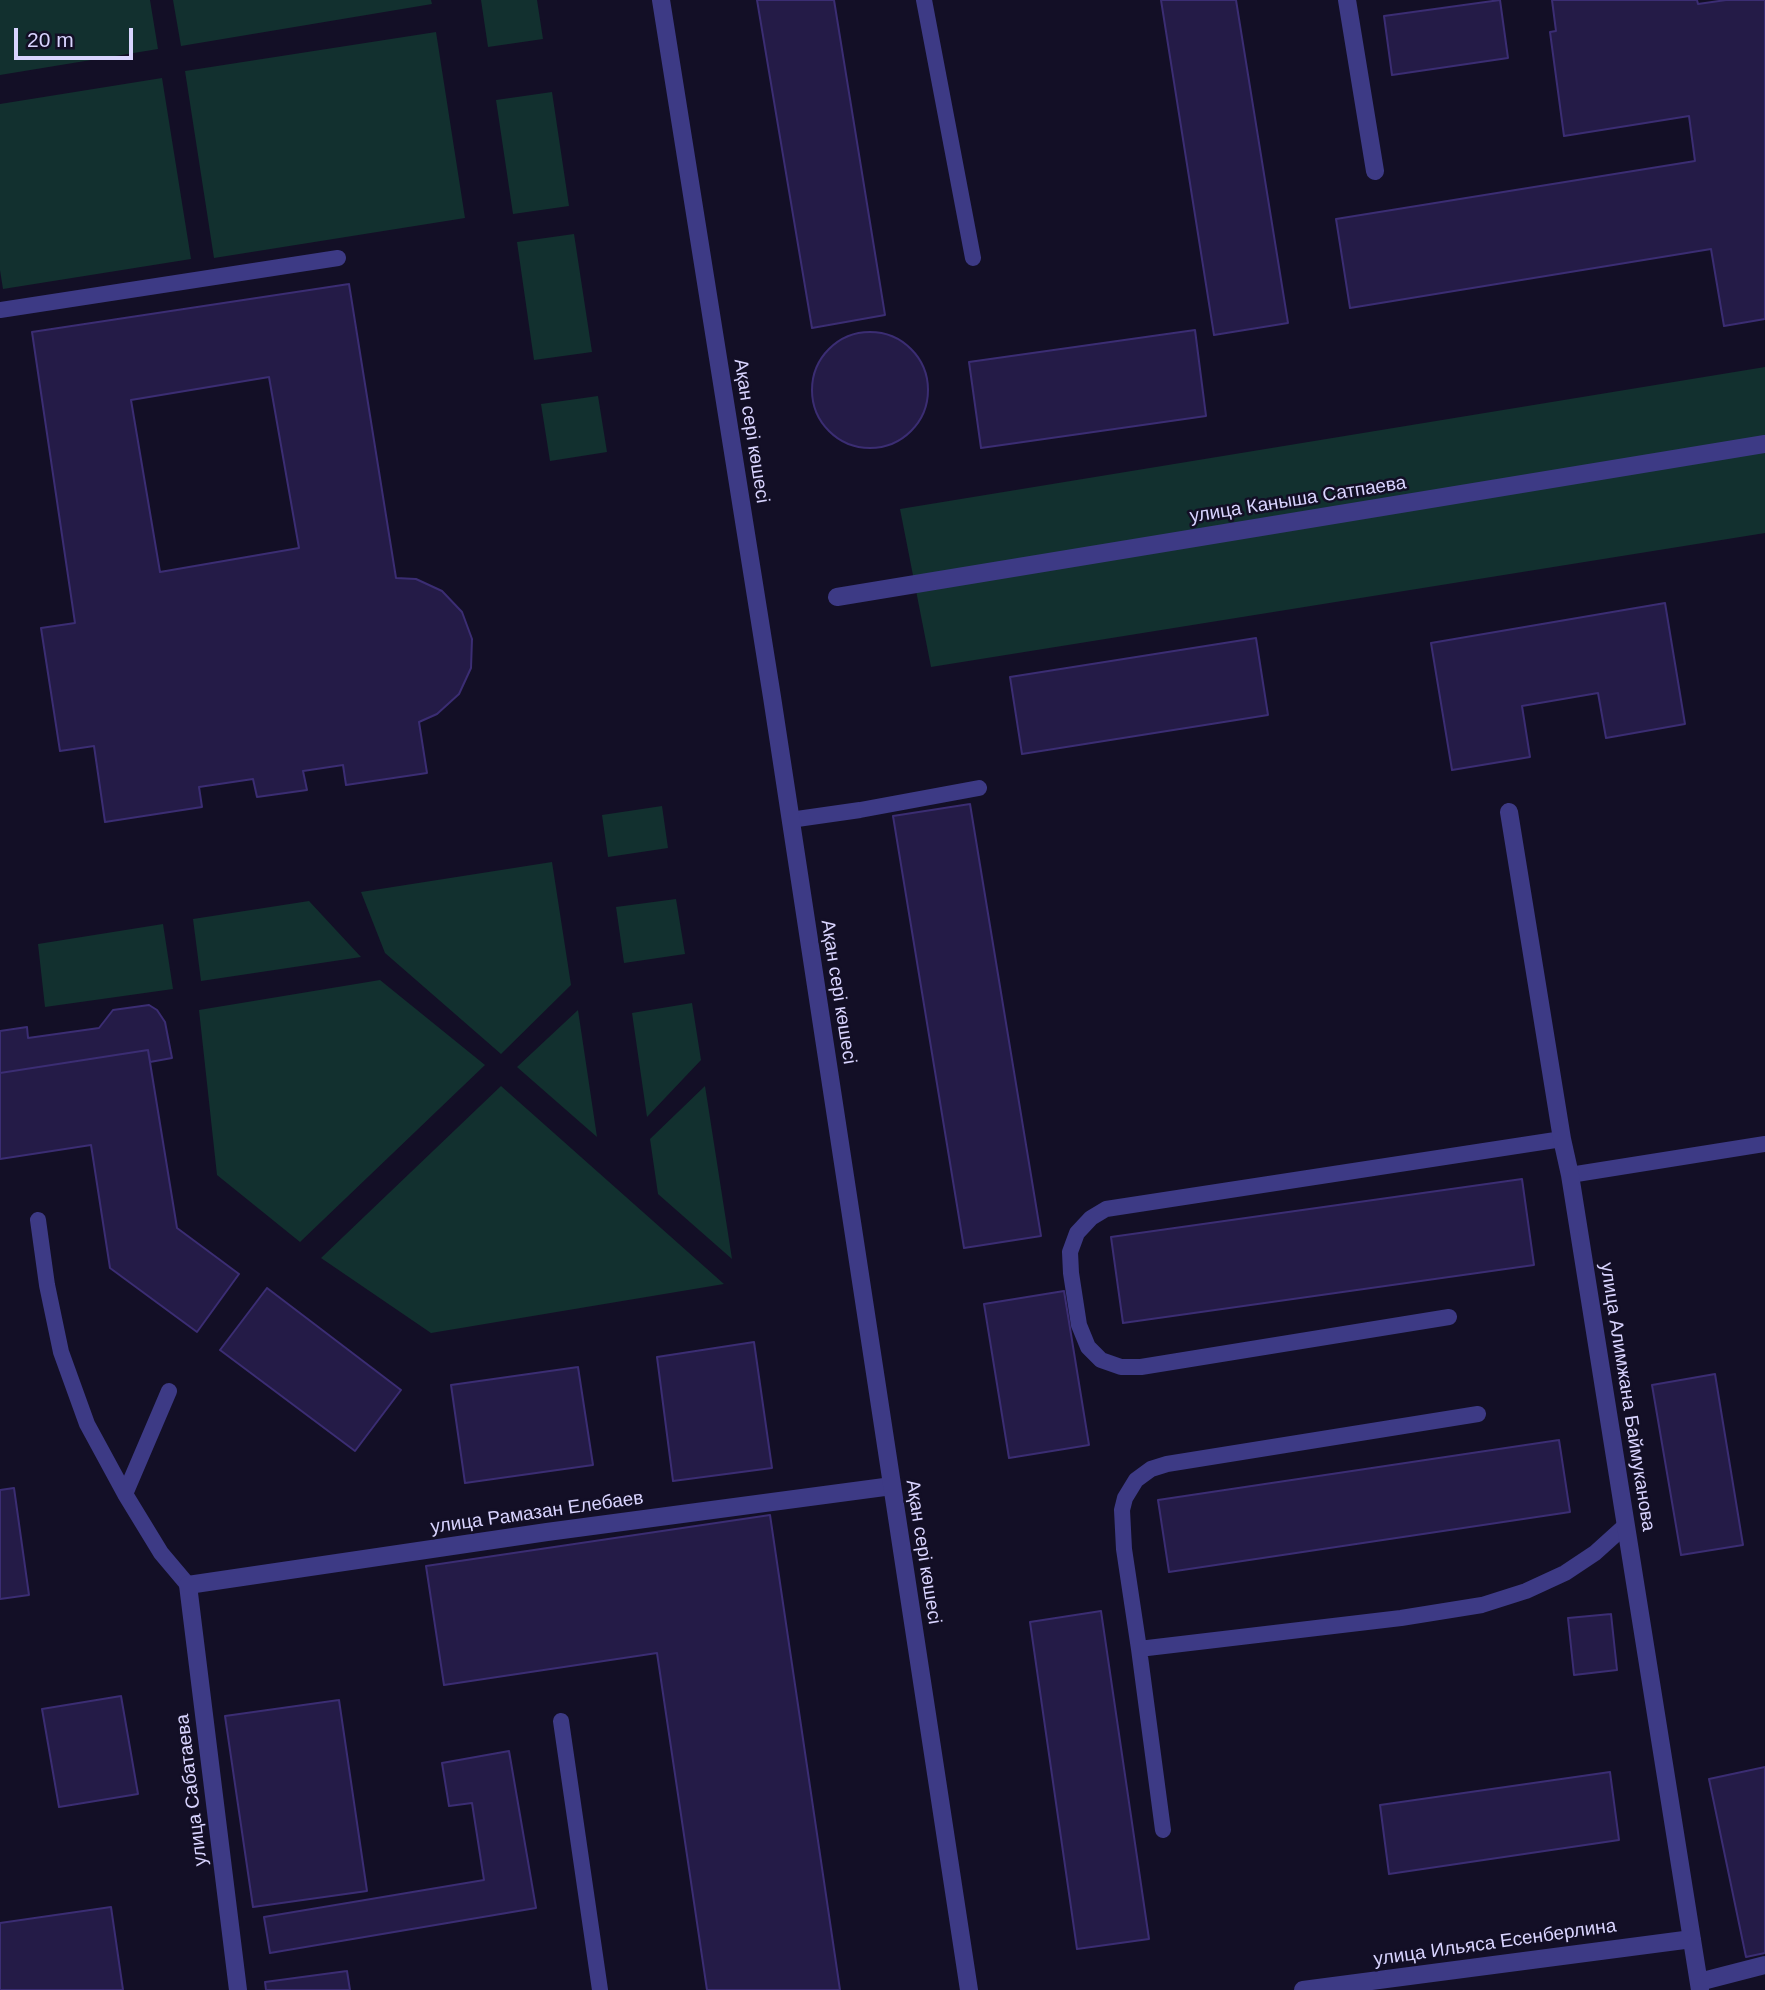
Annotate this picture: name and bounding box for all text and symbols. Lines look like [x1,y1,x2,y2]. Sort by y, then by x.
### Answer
scale bar [18,14,136,58]
text: 20 m [27,28,74,51]
street label: Ақан сері көшесі [728,357,774,505]
street label: улица Каныша Сатпаева [1188,472,1408,528]
street label: Ақан сері көшесі [815,918,861,1066]
street label: улица Алимжана Баймуканова [1594,1261,1660,1533]
street label: Ақан сері көшесі [900,1478,946,1626]
street label: улица Рамазан Елебаев [429,1487,645,1539]
street label: улица Сабатаева [171,1713,213,1867]
street label: улица Ильяса Есенберлина [1372,1915,1618,1971]

